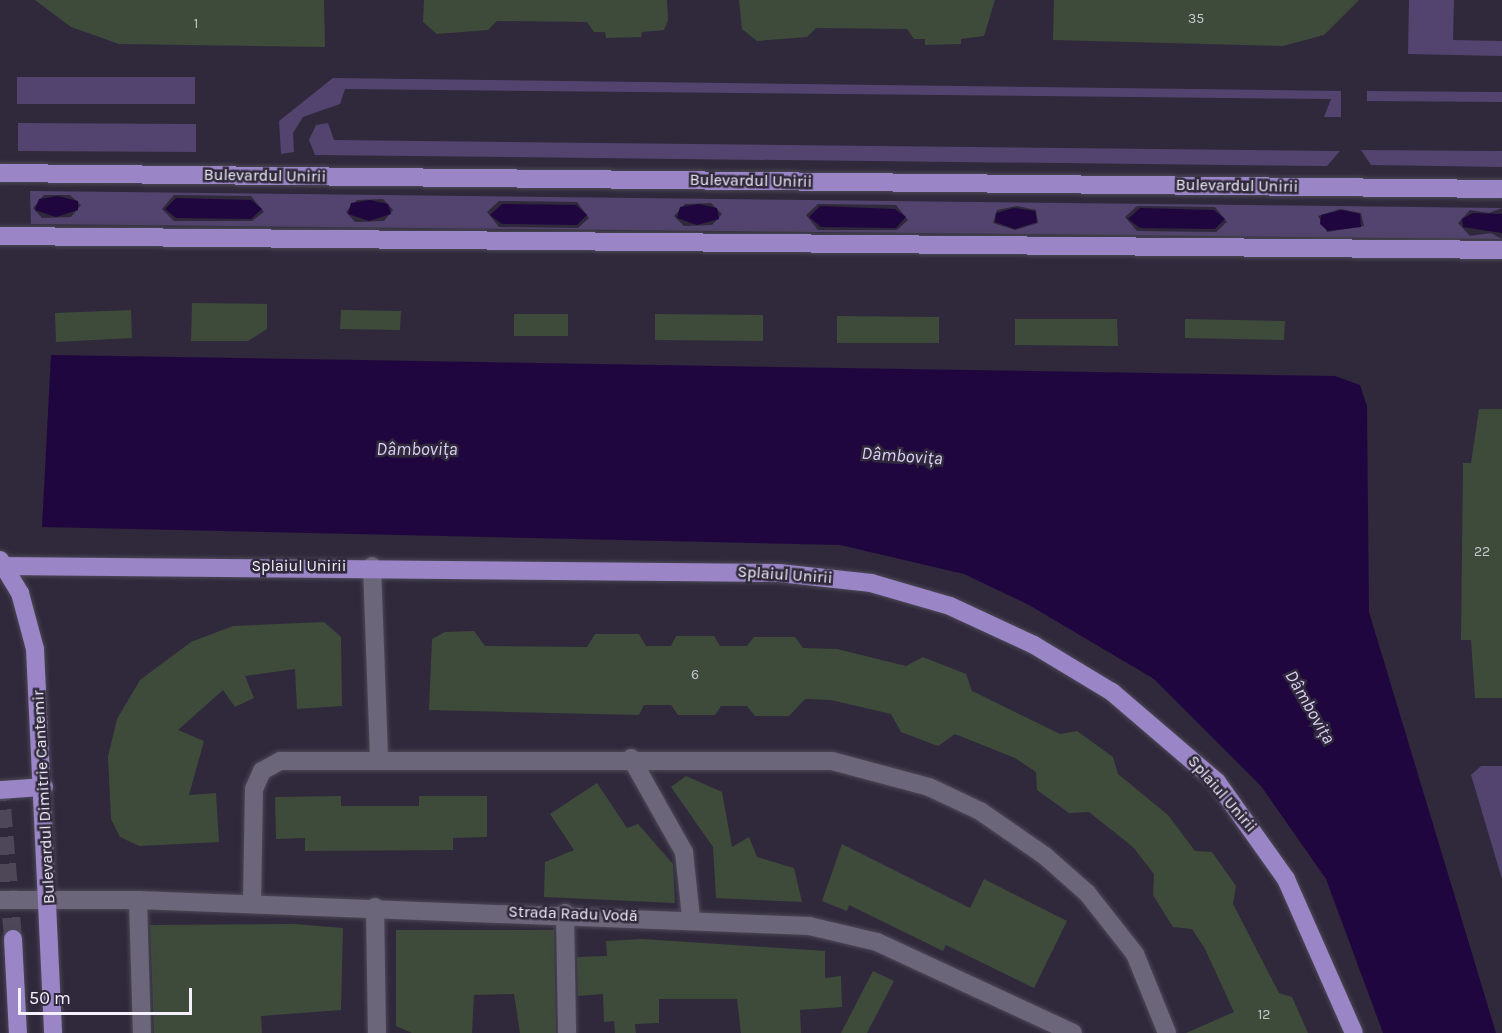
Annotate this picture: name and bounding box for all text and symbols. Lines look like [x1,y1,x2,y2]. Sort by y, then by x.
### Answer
house number: 35 [1188,11,1204,27]
house number: 1 [194,16,198,32]
street label: Bulevardul Unirii [204,165,326,187]
street label: Bulevardul Unirii [690,170,812,192]
street label: Bulevardul Unirii [1176,175,1298,197]
water label: Dâmbovița [376,438,458,460]
water label: Dâmbovița [861,442,943,470]
house number: 22 [1474,544,1490,560]
street label: Splaiul Unirii [251,556,347,576]
street label: Splaiul Unirii [737,562,833,588]
water label: Dâmbovița [1280,666,1340,748]
house number: 6 [691,667,699,683]
street label: Bulevardul Dimitrie Cantemir [29,690,59,904]
street label: Splaiul Unirii [1184,752,1260,836]
street label: Strada Radu Vodă [508,902,638,926]
scale bar [21,976,195,1014]
text: 50 m [29,987,71,1009]
house number: 12 [1258,1007,1270,1023]

